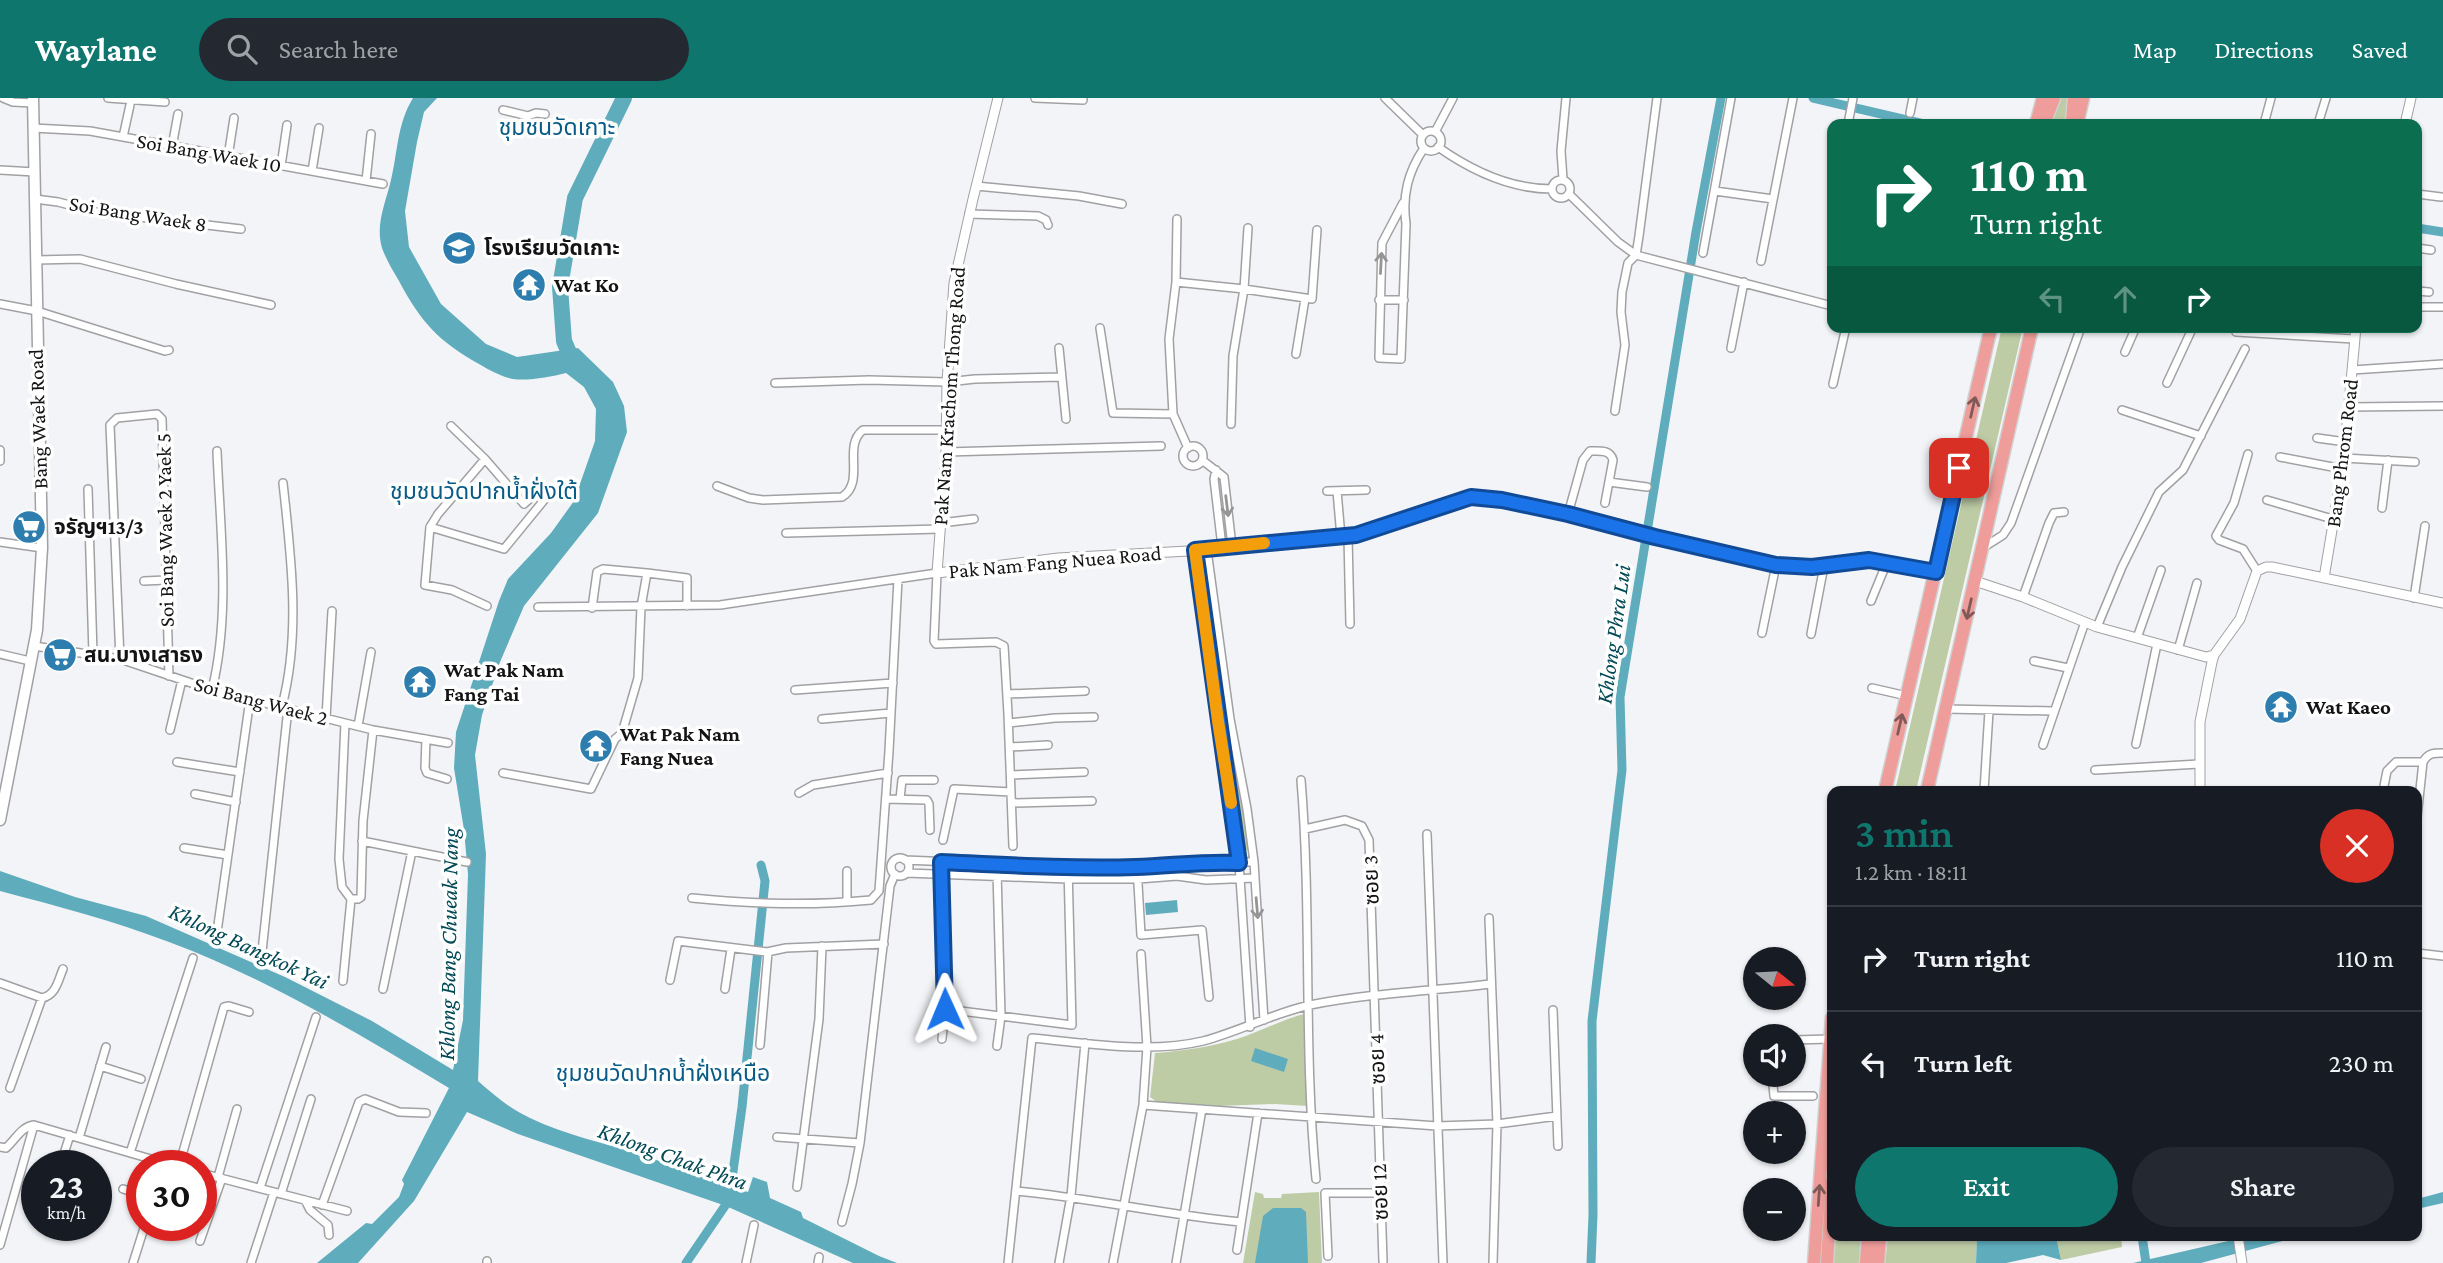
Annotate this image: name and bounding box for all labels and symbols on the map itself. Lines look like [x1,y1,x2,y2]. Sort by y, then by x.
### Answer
district label: ชุมชนวัดเกาะ [499,114,615,141]
street label: Soi Bang Waek 10 [135,128,283,178]
street label: Soi Bang Waek 8 [68,191,208,237]
school or university icon: โรงเรียนวัดเกาะ [440,229,478,267]
place label: โรงเรียนวัดเกาะ [484,236,620,260]
one-way arrow [1374,252,1387,275]
temple icon: Wat Ko [510,266,548,304]
street label: Pak Nam Krachom Thong Road [928,266,970,526]
place label: Wat Ko [553,273,619,297]
street label: Bang Waek Road [24,348,52,490]
street label: Bang Phrom Road [2321,377,2363,529]
one-way arrow [1967,396,1980,419]
street label: Soi Bang Waek 2 Yaek 5 [151,433,179,627]
pin [1929,438,1989,498]
district label: ชุมชนวัดปากน้ำฝั่งใต้ [390,475,578,505]
one-way arrow [1221,494,1234,517]
supermarket icon: จรัญฯ13/3 [10,508,48,546]
place label: จรัญฯ13/3 [54,515,143,539]
street label: Pak Nam Fang Nuea Road [948,541,1162,583]
water label: Khlong Phra Lui [1590,562,1636,705]
one-way arrow [1961,597,1975,620]
supermarket icon: สน.บางเสาธง [41,636,79,674]
place label: สน.บางเสาธง [84,643,203,667]
place label: Wat Pak Nam Fang Tai [443,658,564,706]
temple icon: Wat Pak Nam Fang Tai [401,663,439,701]
street label: Soi Bang Waek 2 [191,672,331,730]
temple icon: Wat Kaeo [2262,688,2300,726]
place label: Wat Kaeo [2305,695,2391,719]
one-way arrow [1894,713,1908,736]
place label: Wat Pak Nam Fang Nuea [619,722,740,770]
temple icon: Wat Pak Nam Fang Nuea [577,727,615,765]
water label: Khlong Bang Chueak Nang [433,826,463,1061]
street label: ซอย 3 [1358,855,1384,905]
one-way arrow [1251,896,1264,919]
water label: Khlong Bangkok Yai [165,898,334,995]
north arrow [1743,947,1806,1010]
position arrow [908,972,982,1046]
street label: ซอย 4 [1364,1033,1390,1085]
district label: ชุมชนวัดปากน้ำฝั่งเหนือ [556,1057,770,1087]
water label: Khlong Chak Phra [595,1117,751,1195]
speed limit sign: 30 [126,1150,217,1241]
street label: ซอย 12 [1367,1163,1393,1221]
one-way arrow [1813,1184,1826,1207]

